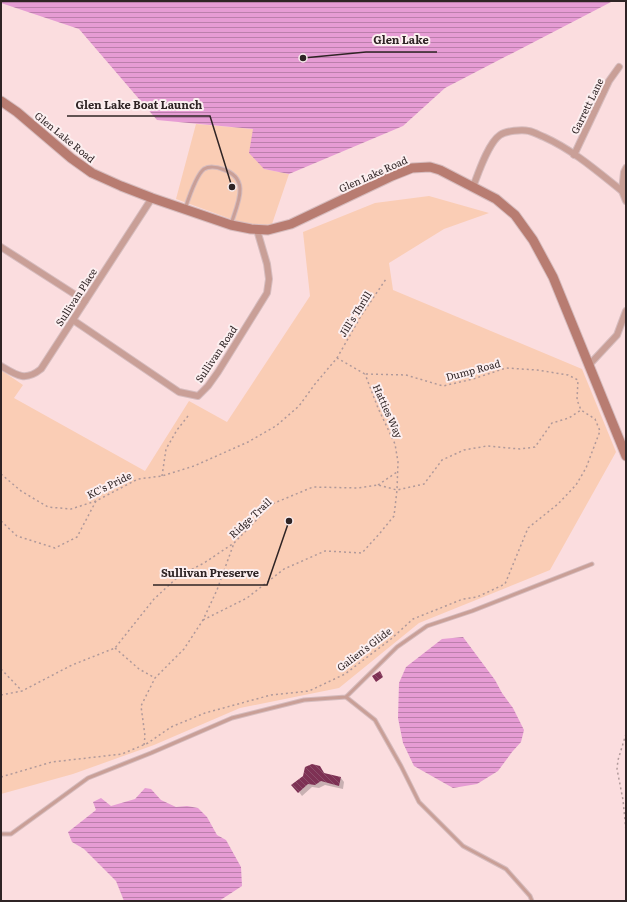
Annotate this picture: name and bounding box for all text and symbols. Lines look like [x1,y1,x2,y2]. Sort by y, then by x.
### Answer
callout: Glen Lake [366,29,437,52]
text: Glen Lake [373,31,429,47]
street label: Garrett Lane [567,75,607,136]
callout: Glen Lake Boat Launch [67,93,210,116]
text: Glen Lake Boat Launch [76,96,203,112]
street label: Glen Lake Road [32,108,99,166]
street label: Glen Lake Road [336,152,409,195]
street label: Sullivan Place [51,265,100,329]
street label: Jill's Thrill [335,288,375,339]
street label: Sullivan Road [191,322,240,385]
street label: Dump Road [444,355,502,384]
street label: Hatties Way [370,381,407,440]
street label: KC's Pride [84,467,134,502]
street label: Ridge Trail [225,494,275,541]
callout: Sullivan Preserve [153,562,267,585]
text: Sullivan Preserve [161,564,259,580]
street label: Galien's Glide [333,623,394,674]

